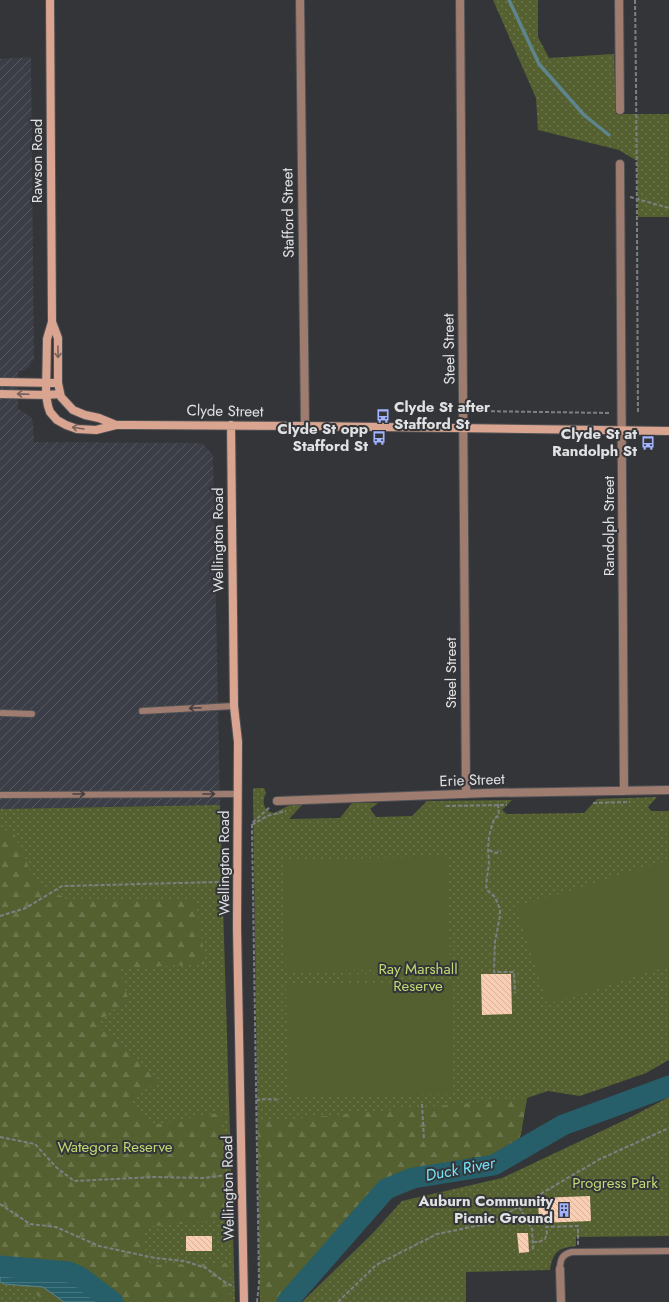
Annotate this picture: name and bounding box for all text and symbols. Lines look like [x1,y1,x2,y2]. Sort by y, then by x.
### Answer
street label: Rawson Road [26,119,48,203]
street label: Stafford Street [276,168,300,258]
street label: Steel Street [437,313,461,385]
one-way arrow [54,345,62,358]
one-way arrow [17,391,30,398]
place label: Clyde St after Stafford St [394,396,491,435]
street label: Clyde Street [186,399,264,423]
bus stop icon: Clyde St after Stafford St [375,408,391,424]
place label: Clyde St opp Stafford St [277,418,368,457]
place label: Clyde St at Randolph St [552,423,637,462]
one-way arrow [72,424,85,432]
bus stop icon: Clyde St opp Stafford St [371,430,387,446]
bus stop icon: Clyde St at Randolph St [640,435,656,451]
street label: Randolph Street [598,475,620,576]
street label: Wellington Road [207,487,229,593]
street label: Steel Street [440,637,462,709]
one-way arrow [189,705,202,712]
street label: Erie Street [439,768,505,792]
one-way arrow [72,790,85,798]
one-way arrow [202,790,215,798]
street label: Wellington Road [213,810,235,916]
park label: Ray Marshall Reserve [378,958,458,997]
street label: Wellington Road [216,1135,240,1241]
park label: Wategora Reserve [57,1136,173,1158]
water label: Duck River [423,1151,498,1187]
park label: Progress Park [572,1172,658,1194]
place label: Auburn Community Picnic Ground [418,1190,553,1229]
building icon: Auburn Community Picnic Ground [556,1202,572,1218]

